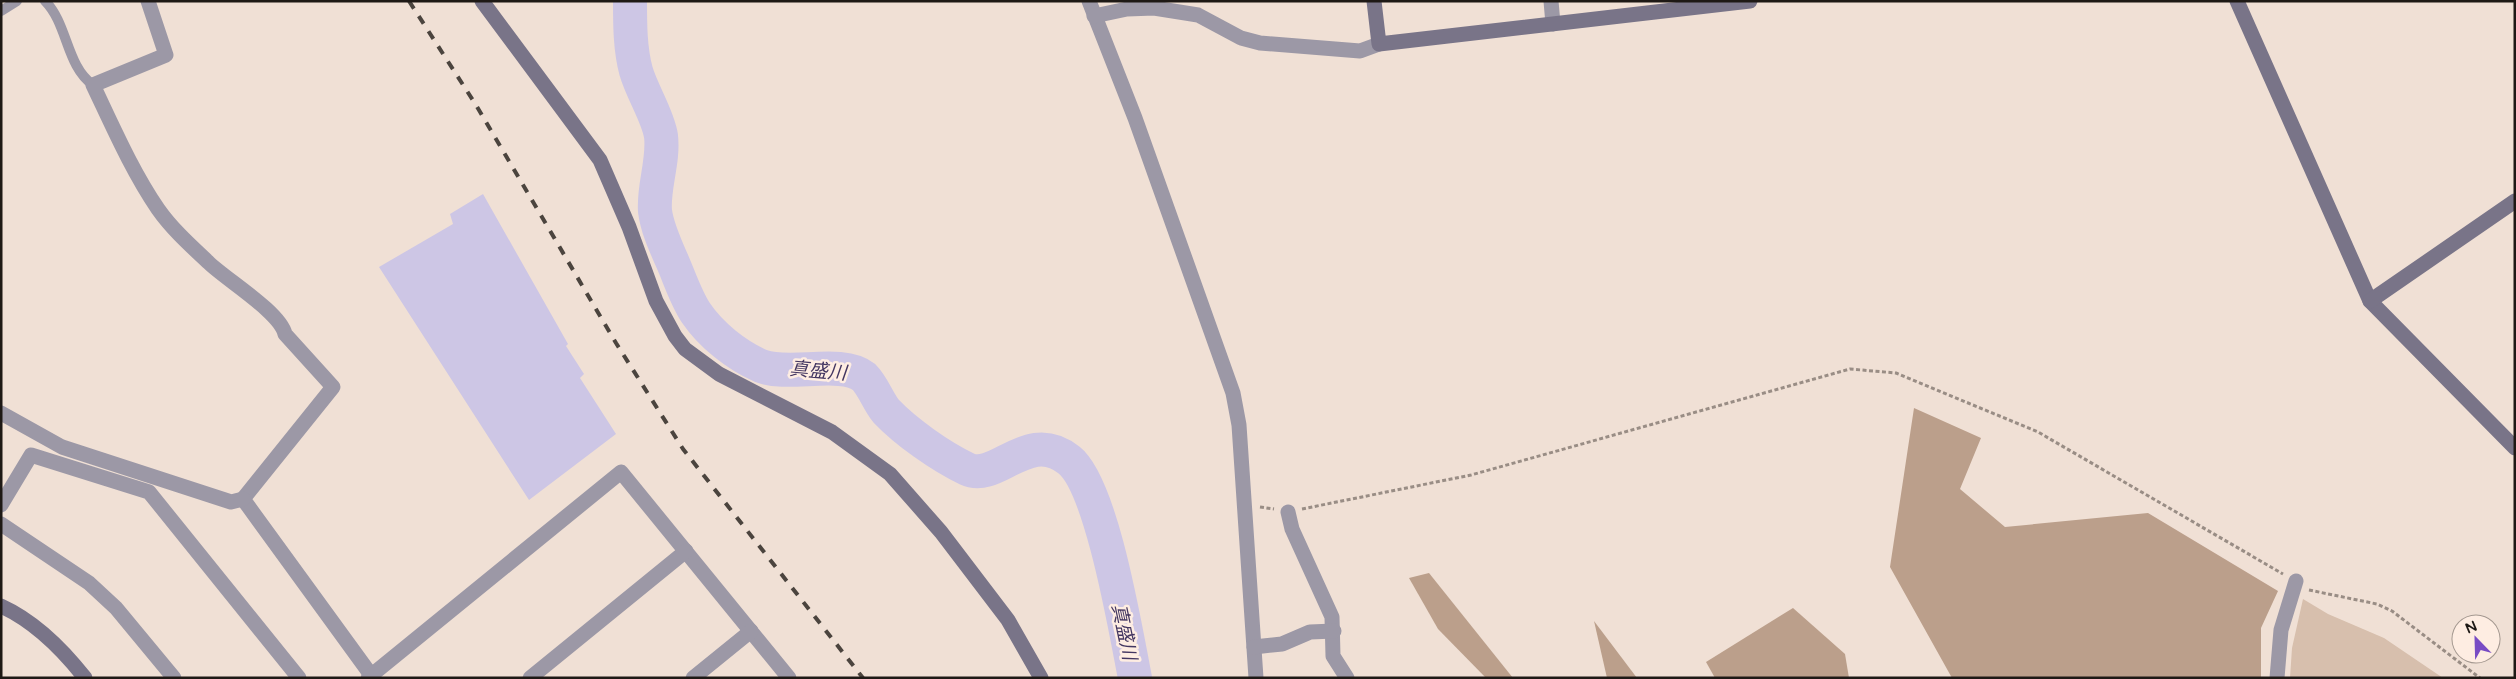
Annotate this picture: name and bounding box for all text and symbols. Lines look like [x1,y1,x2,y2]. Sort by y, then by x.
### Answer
water label: 真盛川 [789,358,849,385]
water label: 真盛川 [1107,602,1141,664]
north arrow [2451,614,2501,664]
text: N [2463,617,2480,638]

